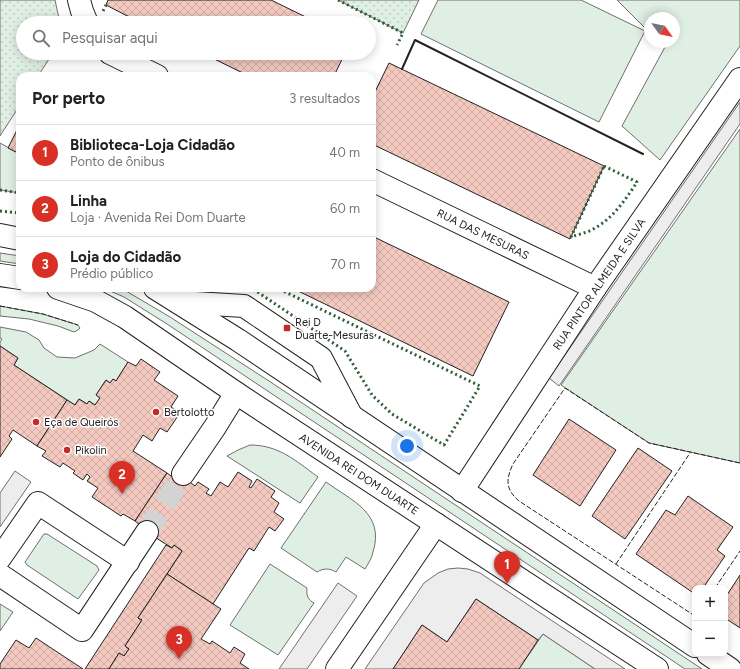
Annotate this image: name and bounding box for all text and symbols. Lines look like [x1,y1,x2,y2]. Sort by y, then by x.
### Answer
north arrow [644,12,680,48]
search box [16,16,376,60]
icon: search [30,27,52,49]
text: Pesquisar aqui [62,29,158,47]
text: Por perto [32,88,105,108]
text: 3 resultados [289,91,360,106]
text: Biblioteca-Loja Cidadão [70,136,235,154]
text: 1 [42,145,48,160]
text: 40 m [329,145,360,160]
text: Ponto de ônibus [70,154,165,169]
text: Linha [70,192,107,210]
text: 2 [41,201,49,216]
text: 60 m [330,201,360,216]
street label: RUA DAS MESURAS [435,207,531,262]
text: Loja · Avenida Rei Dom Duarte [70,210,246,225]
street label: RUA PINTOR ALMEIDA E SILVA [550,216,649,353]
text: Loja do Cidadão [70,248,181,266]
text: 3 [41,257,49,272]
text: 70 m [330,257,360,272]
text: Prédio público [70,266,153,281]
place label: Rei D Duarte-Mesuras [295,316,374,342]
marker: Rei D Duarte-Mesuras [282,323,292,333]
place label: Bertolotto [164,406,214,419]
marker: Bertolotto [151,407,161,417]
place label: Eça de Queirós [44,416,118,429]
marker: Eça de Queirós [31,417,41,427]
street label: AVENIDA REI DOM DUARTE [297,431,421,518]
your location [397,436,417,456]
place label: Pikolin [75,444,107,457]
marker: Pikolin [62,445,72,455]
pin: 2 [109,461,135,494]
pin: 1 [494,551,520,584]
map controls [692,585,728,657]
button: + [692,585,728,621]
button: − [692,621,728,657]
pin: 3 [166,626,192,659]

